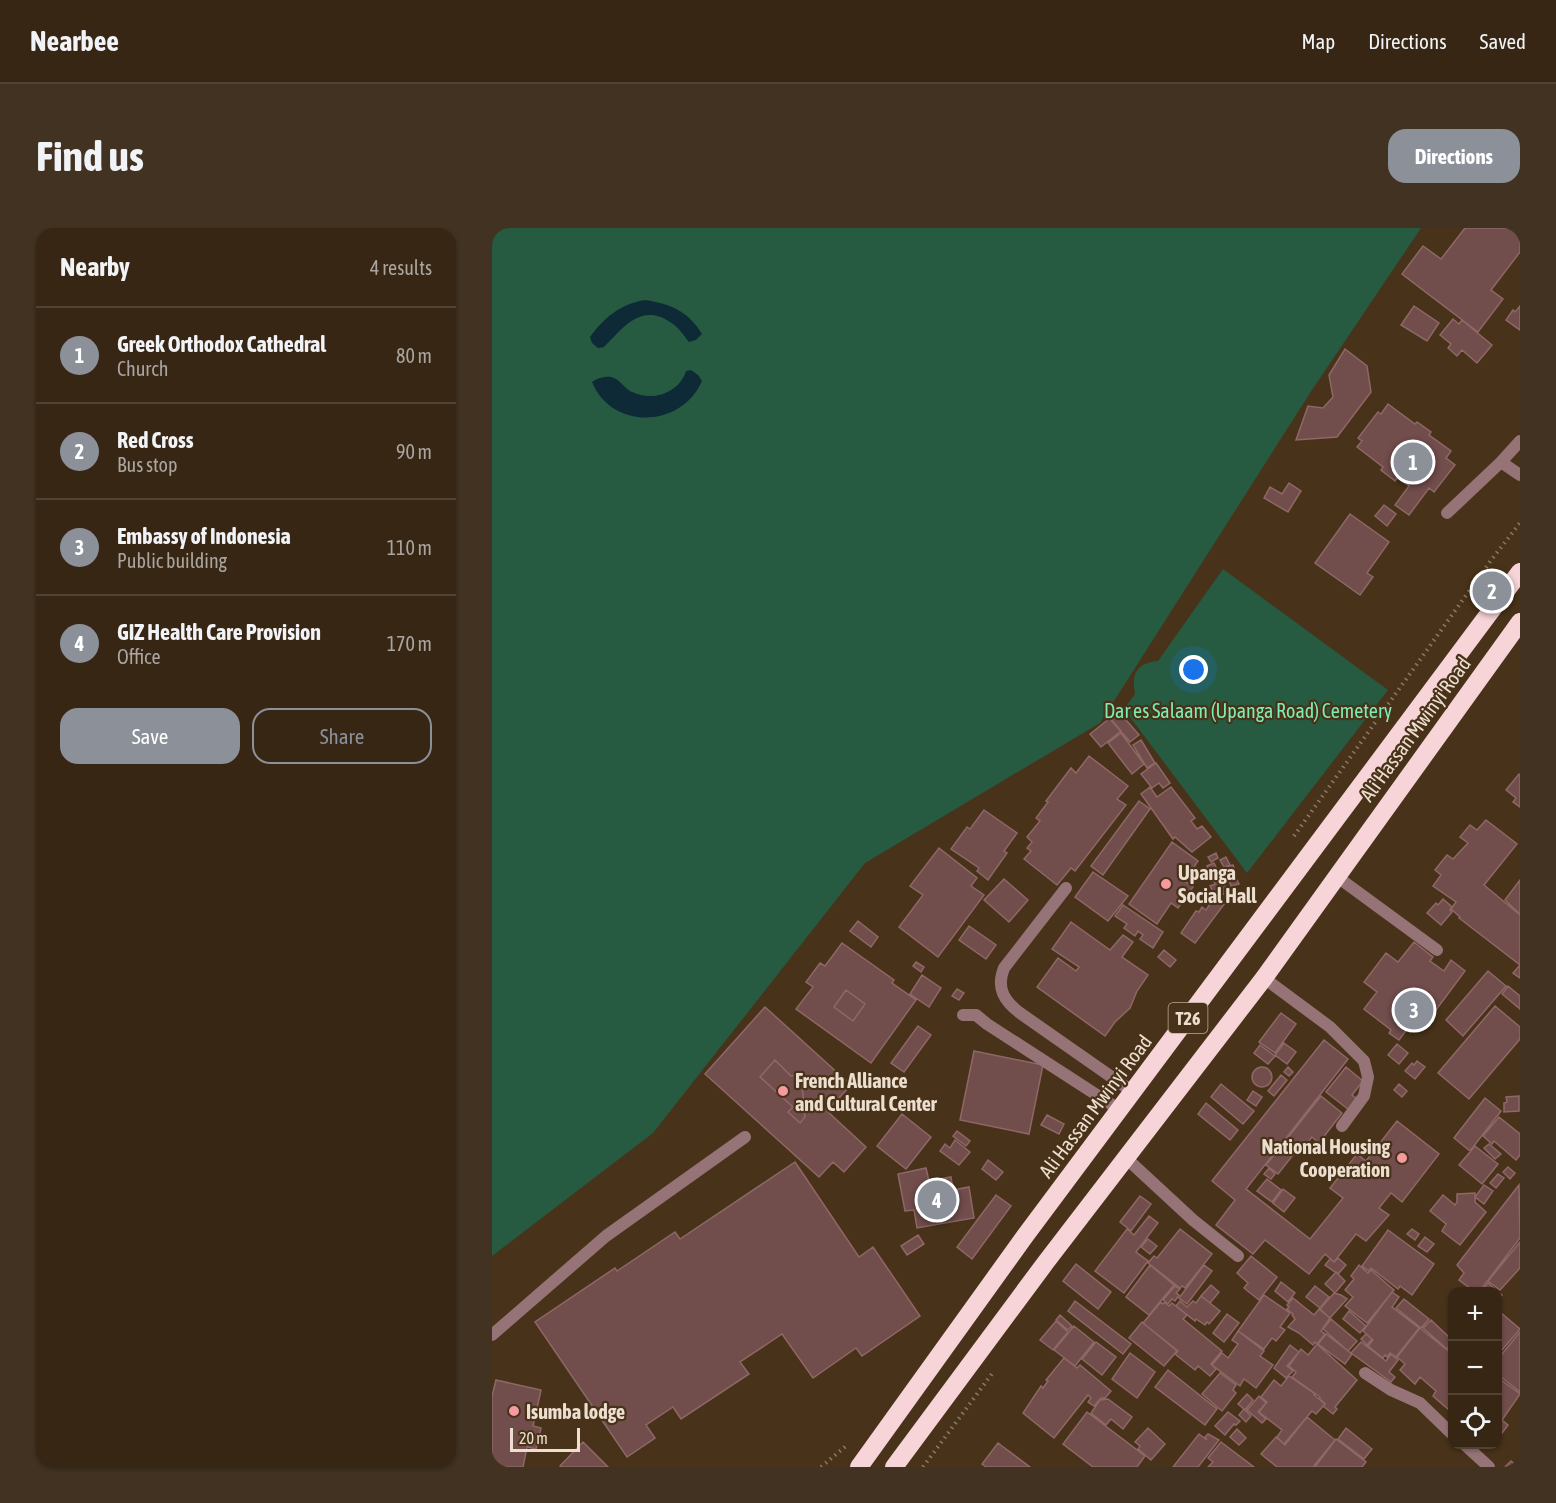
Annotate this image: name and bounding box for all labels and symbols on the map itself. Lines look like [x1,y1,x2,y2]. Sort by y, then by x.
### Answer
pin: 1 [1394,440,1432,484]
pin: 2 [1472,568,1512,614]
street label: Ali Hassan Mwinyi Road [1355,652,1475,806]
your location [1179,655,1208,684]
park label: Dar es Salaam (Upanga Road) Cemetery [1104,699,1392,722]
place label: Upanga Social Hall [1178,861,1257,907]
marker: Upanga Social Hall [1159,877,1173,891]
pin: 3 [1394,988,1434,1032]
road number: T26 [1168,1003,1208,1033]
street label: Ali Hassan Mwinyi Road [1034,1030,1156,1182]
place label: French Alliance and Cultural Center [795,1069,938,1115]
marker: French Alliance and Cultural Center [776,1084,790,1098]
place label: National Housing Cooperation [1261,1135,1390,1181]
marker: National Housing Cooperation [1395,1151,1409,1165]
pin: 4 [918,1178,956,1222]
place label: Isumba lodge [526,1400,625,1423]
marker: Isumba lodge [507,1404,521,1418]
scale bar [510,1425,580,1452]

